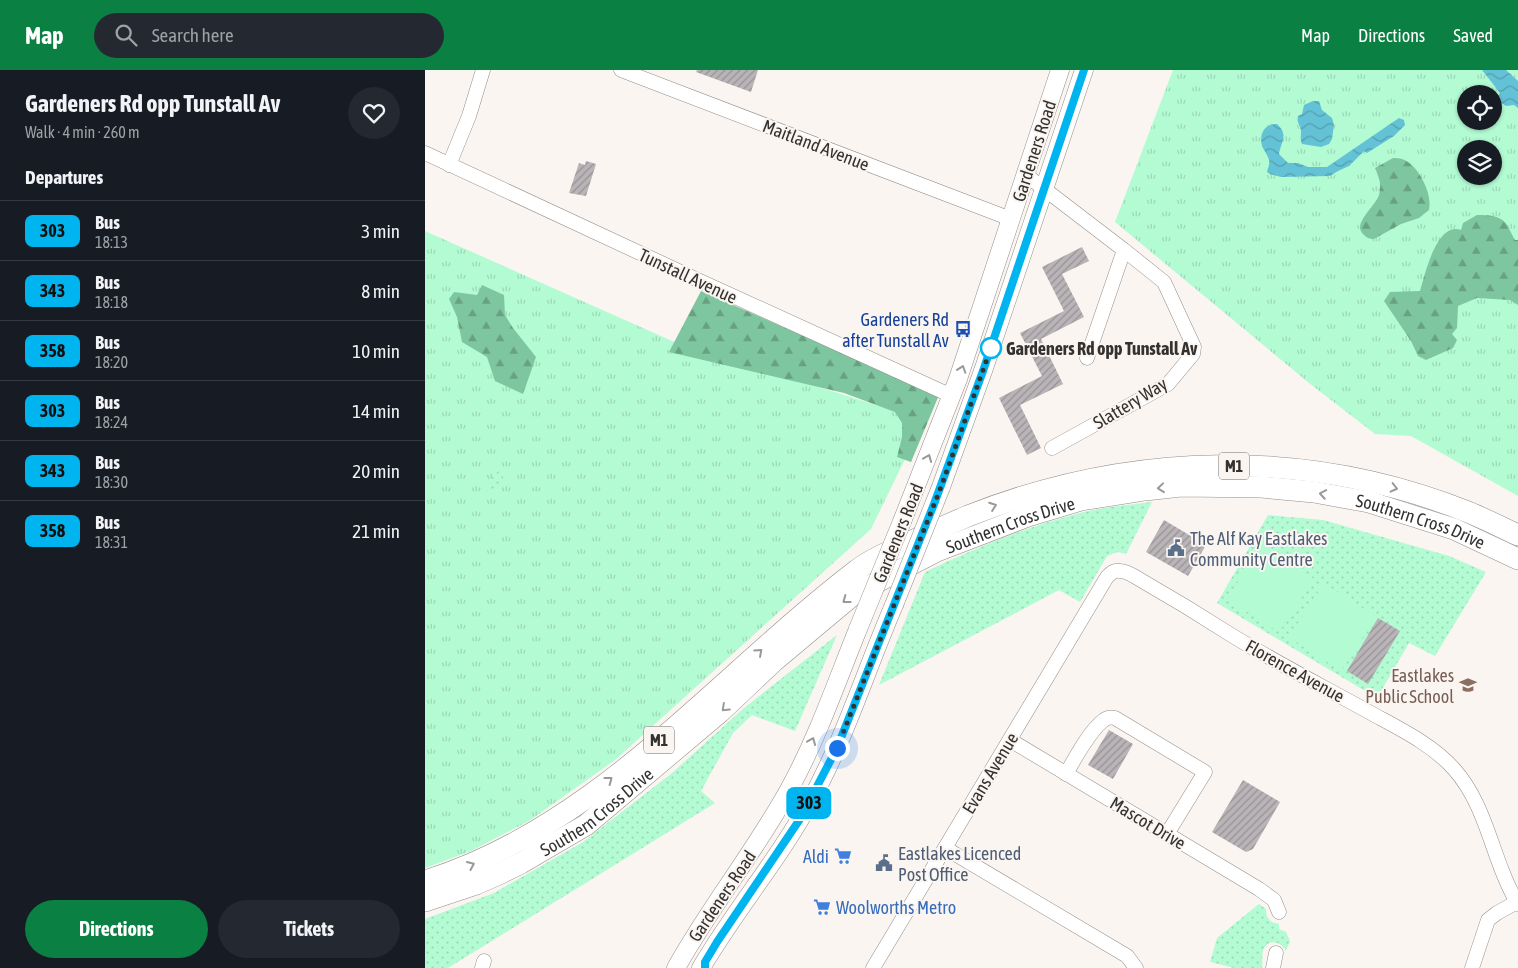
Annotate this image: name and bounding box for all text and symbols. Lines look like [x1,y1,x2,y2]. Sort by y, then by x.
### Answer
search box [94,13,444,58]
icon: search [112,21,140,49]
text: Map [25,22,64,49]
text: Search here [152,24,234,46]
text: Map [1301,25,1330,46]
text: Directions [1358,25,1425,46]
text: Saved [1453,25,1493,46]
map controls [1457,85,1502,185]
button: locate [1457,85,1502,130]
button: heart [348,87,400,139]
text: Gardeners Rd opp Tunstall Av [25,90,280,117]
street label: Gardeners Road [1008,98,1060,204]
street label: Maitland Avenue [760,115,872,175]
text: Walk · 4 min · 260 m [25,123,139,141]
button: layers [1457,140,1502,185]
text: Departures [25,166,103,188]
text: Bus [95,211,120,233]
text: 303 [40,220,65,241]
text: 3 min [361,220,400,242]
text: 18:13 [95,233,128,251]
street label: Tunstall Avenue [635,244,741,308]
text: Bus [95,271,120,293]
text: 343 [40,280,65,301]
text: 8 min [361,280,400,302]
text: 18:18 [95,293,128,311]
place label: Gardeners Rd after Tunstall Av [842,309,949,351]
bus stop icon: Gardeners Rd after Tunstall Av [953,319,973,339]
text: Bus [95,331,120,353]
marker: Gardeners Rd opp Tunstall Av [980,337,1002,359]
place label: Gardeners Rd opp Tunstall Av [1006,338,1198,359]
text: 358 [40,340,65,361]
text: 10 min [352,340,400,362]
text: 18:20 [95,353,128,371]
one-way arrow [956,365,966,374]
street label: Slattery Way [1089,373,1171,433]
text: Bus [95,391,120,413]
text: 303 [40,400,65,421]
text: 14 min [352,400,400,422]
text: 18:24 [95,413,128,431]
text: Bus [95,451,120,473]
road number: M1 [1219,452,1249,480]
one-way arrow [922,454,932,463]
text: 343 [40,460,65,481]
text: 20 min [352,460,400,482]
text: 18:30 [95,473,128,491]
street label: Gardeners Road [869,480,927,586]
one-way arrow [1157,482,1165,493]
one-way arrow [1389,483,1397,493]
one-way arrow [1319,489,1328,499]
street label: Southern Cross Drive [1354,489,1489,553]
street label: Southern Cross Drive [943,492,1077,557]
one-way arrow [989,502,997,512]
text: Bus [95,511,120,533]
text: 358 [40,520,65,541]
text: 21 min [352,520,400,542]
place label: The Alf Kay Eastlakes Community Centre [1190,528,1327,570]
text: 18:31 [95,533,128,551]
public building icon: The Alf Kay Eastlakes Community Centre [1166,538,1186,558]
one-way arrow [842,594,852,603]
street label: Florence Avenue [1242,635,1348,707]
one-way arrow [753,649,762,658]
place label: Eastlakes Public School [1365,665,1454,707]
school or university icon: Eastlakes Public School [1458,675,1478,695]
one-way arrow [721,702,730,711]
road number: M1 [644,726,674,754]
street label: Evans Avenue [958,729,1022,817]
your location [825,736,850,761]
one-way arrow [806,737,817,746]
street label: Southern Cross Drive [536,763,657,860]
one-way arrow [603,778,612,786]
line badge: 303 [780,787,838,819]
text: 303 [796,792,822,813]
street label: Mascot Drive [1106,792,1190,854]
place label: Eastlakes Licenced Post Office [898,843,1021,885]
street label: Gardeners Road [684,846,760,946]
place label: Aldi [803,846,829,867]
supermarket icon: Aldi [833,846,853,866]
public building icon: Eastlakes Licenced Post Office [874,853,894,873]
one-way arrow [466,860,475,871]
supermarket icon: Woolworths Metro [812,897,832,917]
place label: Woolworths Metro [836,897,956,918]
button: Directions [25,900,208,958]
button: Tickets [218,900,400,958]

